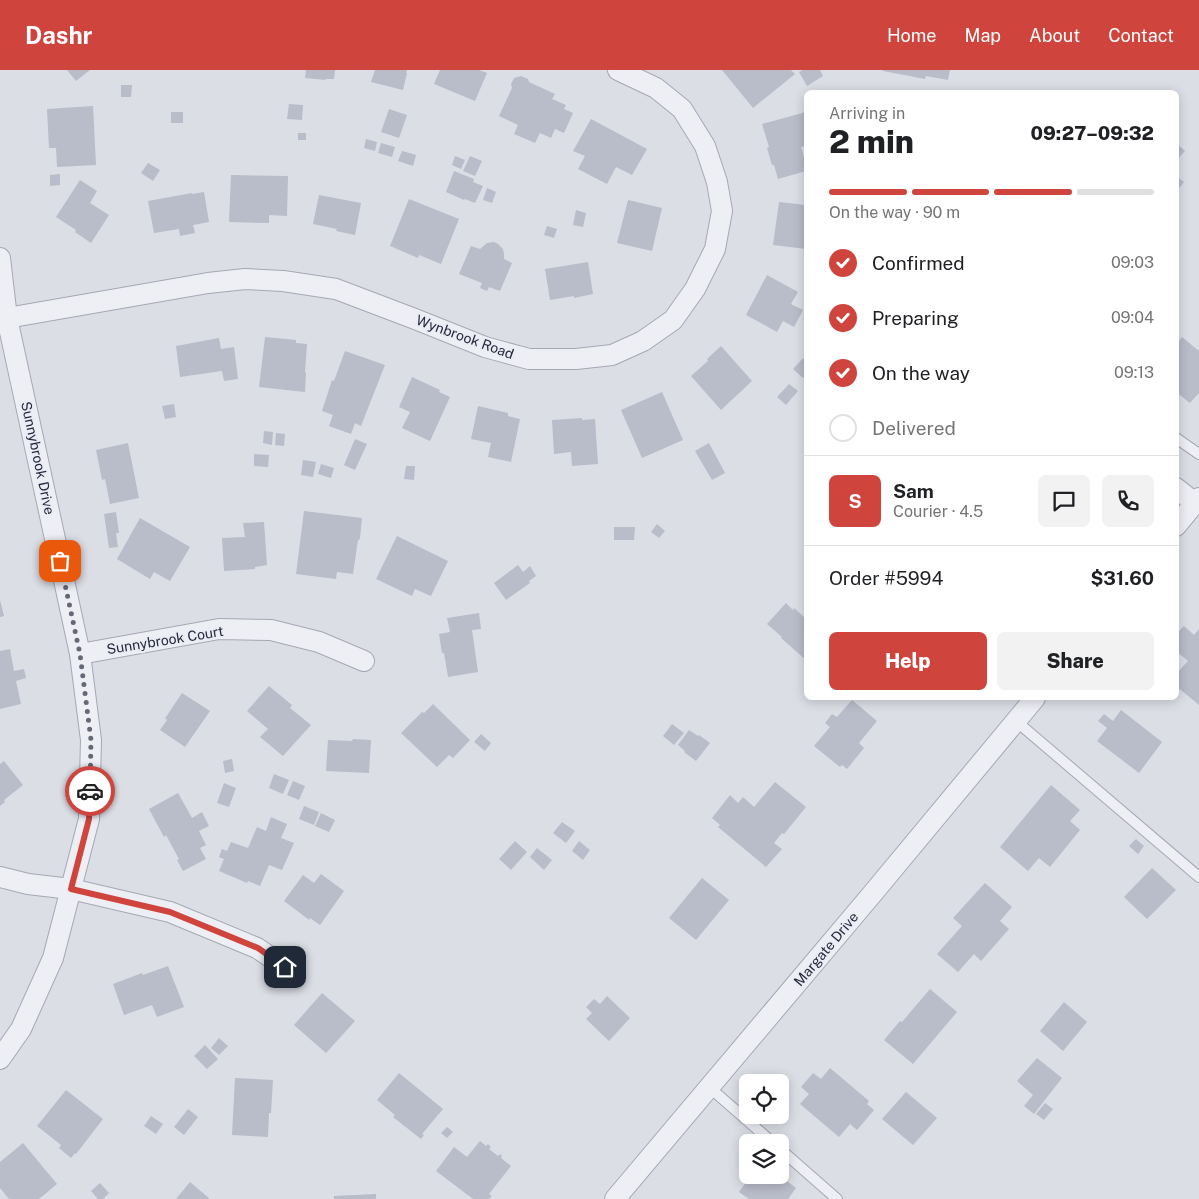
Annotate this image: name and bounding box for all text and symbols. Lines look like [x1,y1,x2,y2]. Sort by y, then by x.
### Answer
text: Dashr [25,21,93,49]
text: Home [887,25,937,46]
text: Map [965,25,1001,46]
text: About [1029,25,1080,46]
text: Contact [1108,25,1174,46]
text: Arriving in [829,104,905,123]
text: 09:27–09:32 [1031,122,1154,144]
text: 2 min [829,123,914,160]
text: On the way · 90 m [829,203,960,222]
icon: check [829,249,857,277]
text: Confirmed [872,252,965,274]
text: 09:03 [1111,253,1154,272]
icon: check [829,304,857,332]
text: Preparing [872,307,959,329]
text: 09:04 [1111,308,1154,327]
street label: Wynbrook Road [414,312,516,362]
icon: check [829,359,857,387]
text: On the way [872,362,970,384]
text: 09:13 [1114,363,1154,382]
street label: Sunnybrook Drive [18,400,58,516]
text: Delivered [872,417,956,439]
button: chat [1038,475,1090,527]
button: phone [1102,475,1154,527]
text: Sam [893,480,934,502]
text: S [848,490,862,512]
text: Courier · 4.5 [893,502,983,521]
pin [39,540,81,582]
icon: bag [46,547,74,575]
text: Order #5994 [829,567,943,589]
text: $31.60 [1090,567,1154,589]
street label: Sunnybrook Court [105,623,225,657]
button: Help [829,632,987,690]
button: Share [997,632,1154,690]
courier [65,766,115,816]
icon: car [76,777,104,805]
street label: Margate Drive [791,909,862,989]
pin [264,946,306,988]
icon: home [271,953,299,981]
map controls [739,1074,789,1184]
button: locate [739,1074,789,1124]
button: layers [739,1134,789,1184]

